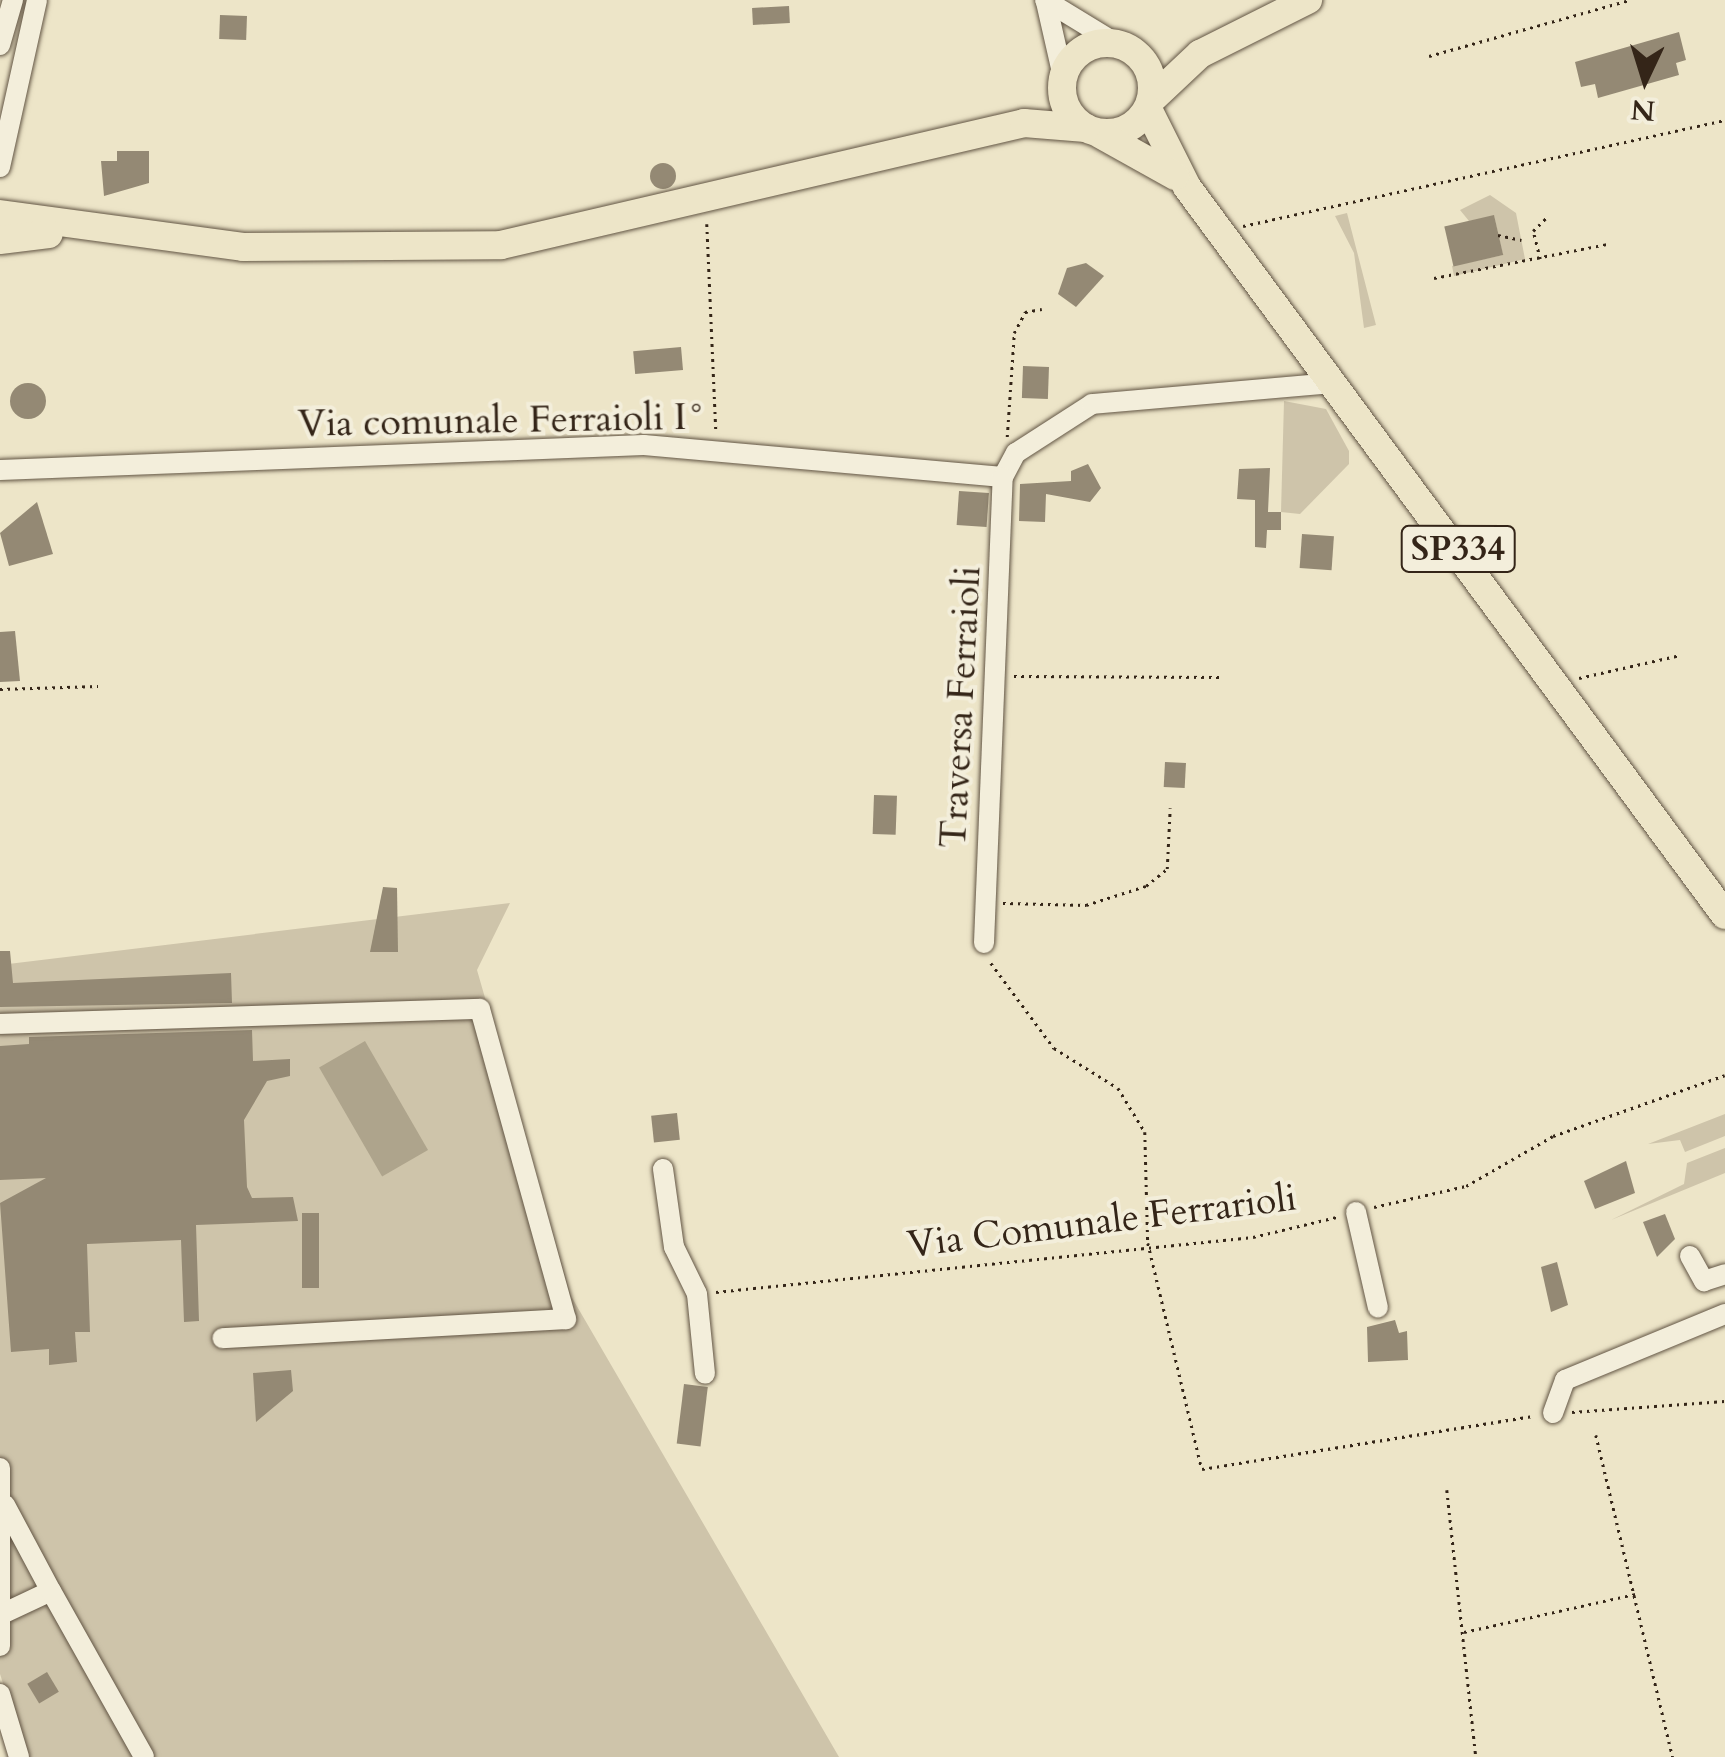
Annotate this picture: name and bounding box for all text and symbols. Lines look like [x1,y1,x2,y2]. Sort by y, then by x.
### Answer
north arrow [1595,30,1695,130]
text: N [1629,90,1656,130]
street label: Via comunale Ferraioli I° [297,395,707,447]
road number: SP334 [1400,519,1516,579]
street label: Traversa Ferraioli [931,565,991,849]
street label: Via Comunale Ferrarioli [905,1176,1299,1268]

